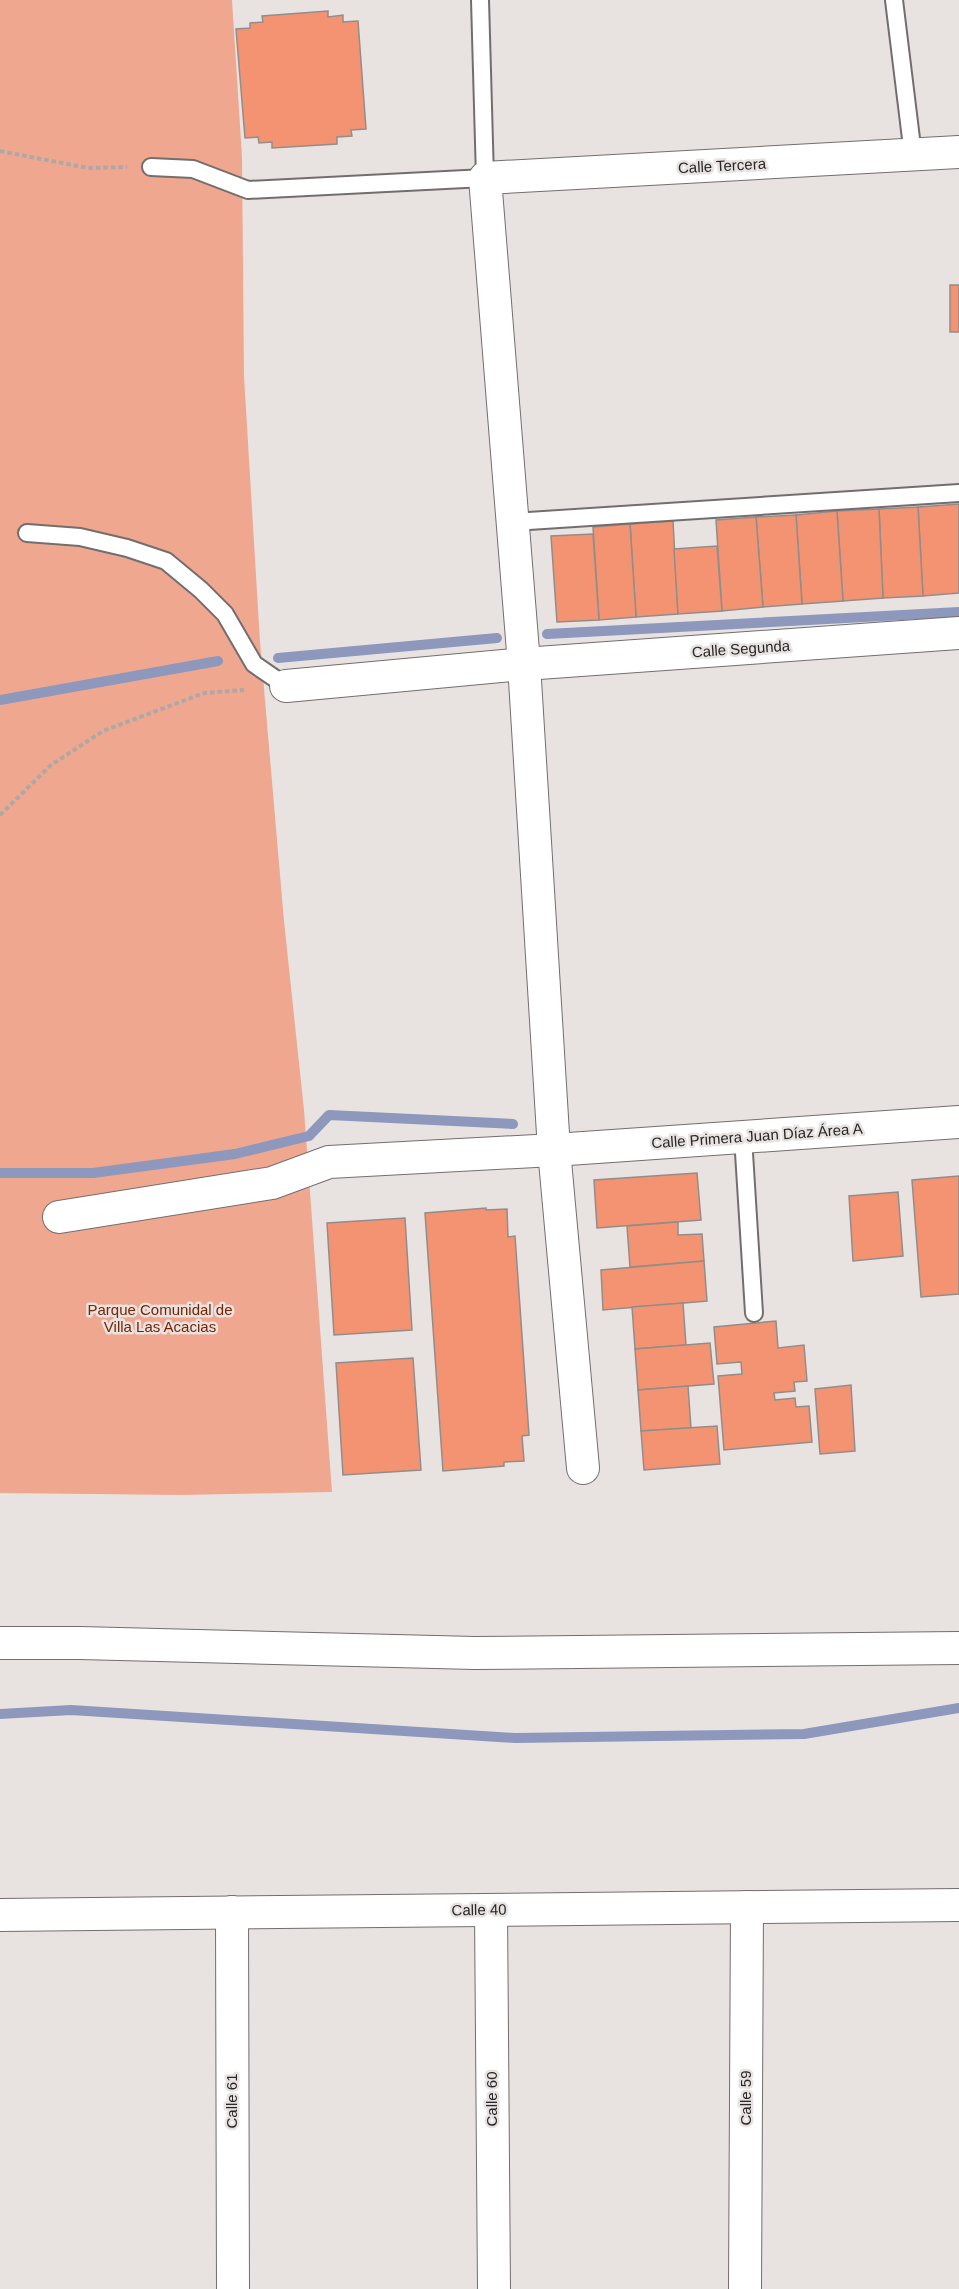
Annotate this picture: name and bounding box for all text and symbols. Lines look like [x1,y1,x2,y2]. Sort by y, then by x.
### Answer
street label: Calle Tercera [678,155,767,176]
street label: Calle Segunda [691,637,791,660]
street label: Calle Primera Juan Díaz Área A [651,1120,863,1151]
park label: Parque Comunidal de Villa Las Acacias [87,1301,233,1335]
street label: Calle 40 [451,1901,507,1918]
street label: Calle 59 [737,2070,754,2126]
street label: Calle 60 [483,2071,500,2127]
street label: Calle 61 [223,2073,240,2129]

